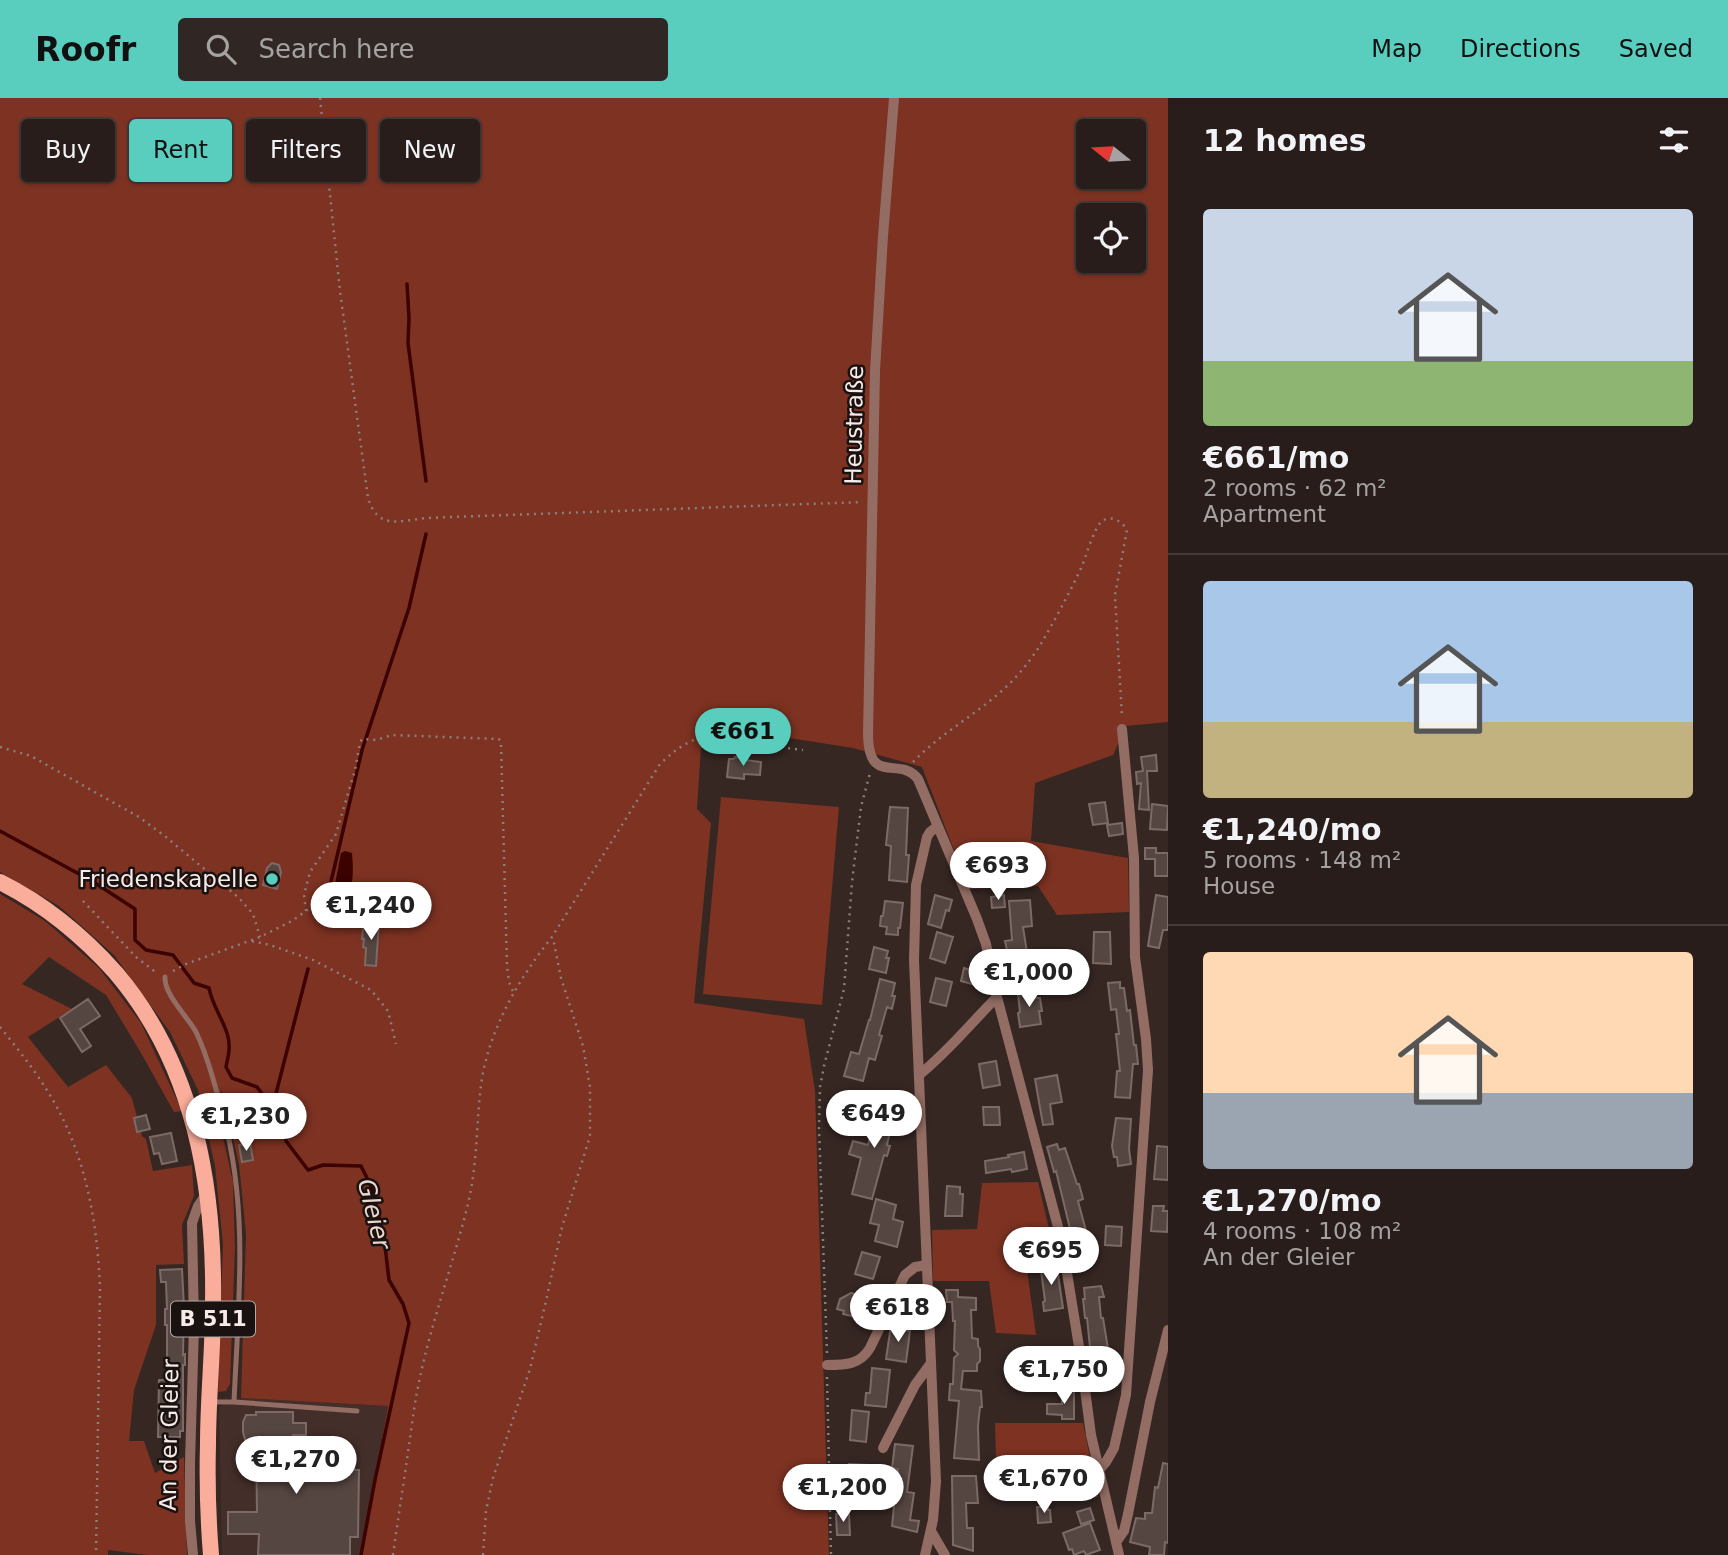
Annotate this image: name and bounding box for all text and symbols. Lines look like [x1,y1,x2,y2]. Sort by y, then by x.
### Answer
search box [178,18,668,81]
text: Roofr [35,30,136,69]
icon: search [202,30,240,68]
text: Search here [258,34,415,64]
text: Map [1371,35,1422,63]
text: Directions [1460,35,1581,63]
text: Saved [1619,35,1693,63]
chip: Buy [21,119,115,182]
chip: Rent [129,119,232,182]
chip: Filters [246,119,366,182]
chip: New [380,119,480,182]
north arrow [1076,119,1146,189]
map controls [1076,119,1146,273]
icon: filters [1655,121,1693,159]
text: 12 homes [1203,123,1367,158]
button: locate [1076,203,1146,273]
icon: home [1385,254,1511,380]
street label: Heustraße [840,365,868,485]
text: €661/mo [1203,440,1349,475]
text: 2 rooms · 62 m² [1203,475,1387,501]
text: Apartment [1203,501,1326,527]
icon: home [1385,626,1511,752]
pin: €661 [702,708,784,768]
text: €661 [711,718,775,744]
text: €1,240/mo [1203,812,1382,847]
pin: €693 [957,842,1039,902]
text: 5 rooms · 148 m² [1203,847,1401,873]
text: €693 [966,852,1030,878]
place label: Friedenskapelle [78,866,258,892]
marker: Friedenskapelle [264,871,280,887]
text: House [1203,873,1275,899]
pin: €1,240 [314,882,428,942]
text: €1,240 [327,892,415,918]
pin: €1,000 [972,950,1086,1009]
text: €1,000 [985,959,1073,985]
icon: home [1385,997,1511,1123]
pin: €649 [833,1090,915,1150]
pin: €1,230 [189,1094,303,1153]
text: €649 [842,1100,906,1126]
text: €1,230 [202,1103,290,1129]
water label: Gleier [352,1176,397,1254]
text: €1,270/mo [1203,1183,1382,1218]
text: 4 rooms · 108 m² [1203,1218,1401,1244]
pin: €695 [1010,1228,1092,1287]
text: €695 [1019,1237,1083,1263]
text: An der Gleier [1203,1244,1355,1270]
pin: €618 [857,1284,939,1344]
text: €618 [866,1294,930,1320]
road number: B 511 [171,1302,255,1336]
pin: €1,750 [1007,1346,1121,1406]
text: €1,750 [1020,1356,1108,1382]
street label: An der Gleier [155,1358,183,1511]
pin: €1,270 [239,1436,353,1496]
text: €1,270 [252,1446,340,1472]
pin: €1,670 [987,1456,1101,1515]
pin: €1,200 [786,1464,900,1524]
text: €1,670 [1000,1465,1088,1491]
text: €1,200 [799,1474,887,1500]

